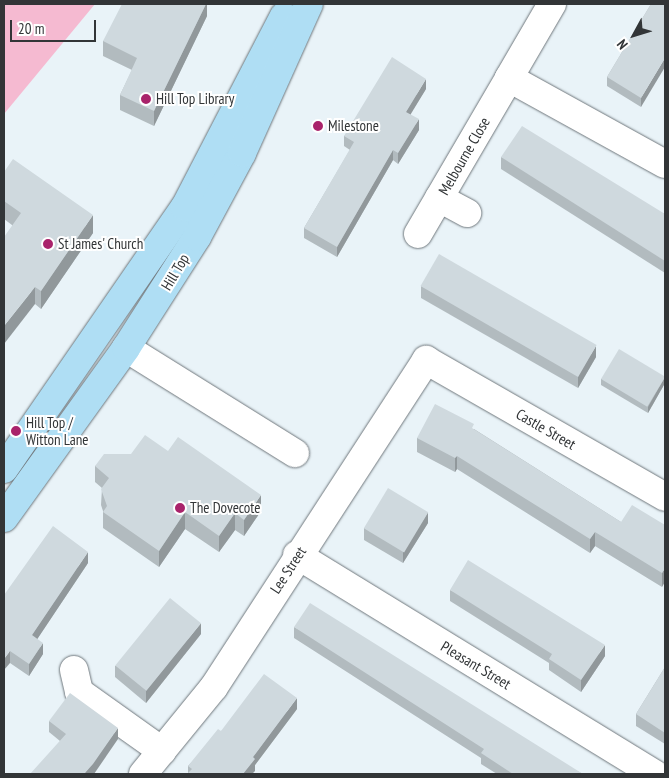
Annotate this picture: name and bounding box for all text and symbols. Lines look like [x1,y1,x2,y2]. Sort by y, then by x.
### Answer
scale bar [12,10,99,42]
north arrow [609,10,659,60]
text: 20 m [18,19,44,38]
text: N [613,36,632,53]
place label: Hill Top Library [156,90,235,108]
marker: Hill Top Library [140,93,152,105]
street label: Melbourne Close [434,114,494,198]
place label: Milestone [328,117,379,135]
marker: Milestone [312,120,324,132]
place label: St James' Church [58,235,144,253]
marker: St James' Church [42,238,54,250]
street label: Hill Top [157,250,193,294]
street label: Castle Street [513,405,579,453]
place label: Hill Top / Witton Lane [26,413,89,448]
marker: Hill Top / Witton Lane [10,425,22,437]
place label: The Dovecote [190,499,261,517]
marker: The Dovecote [174,502,186,514]
street label: Lee Street [266,543,310,597]
street label: Pleasant Street [438,637,514,693]

